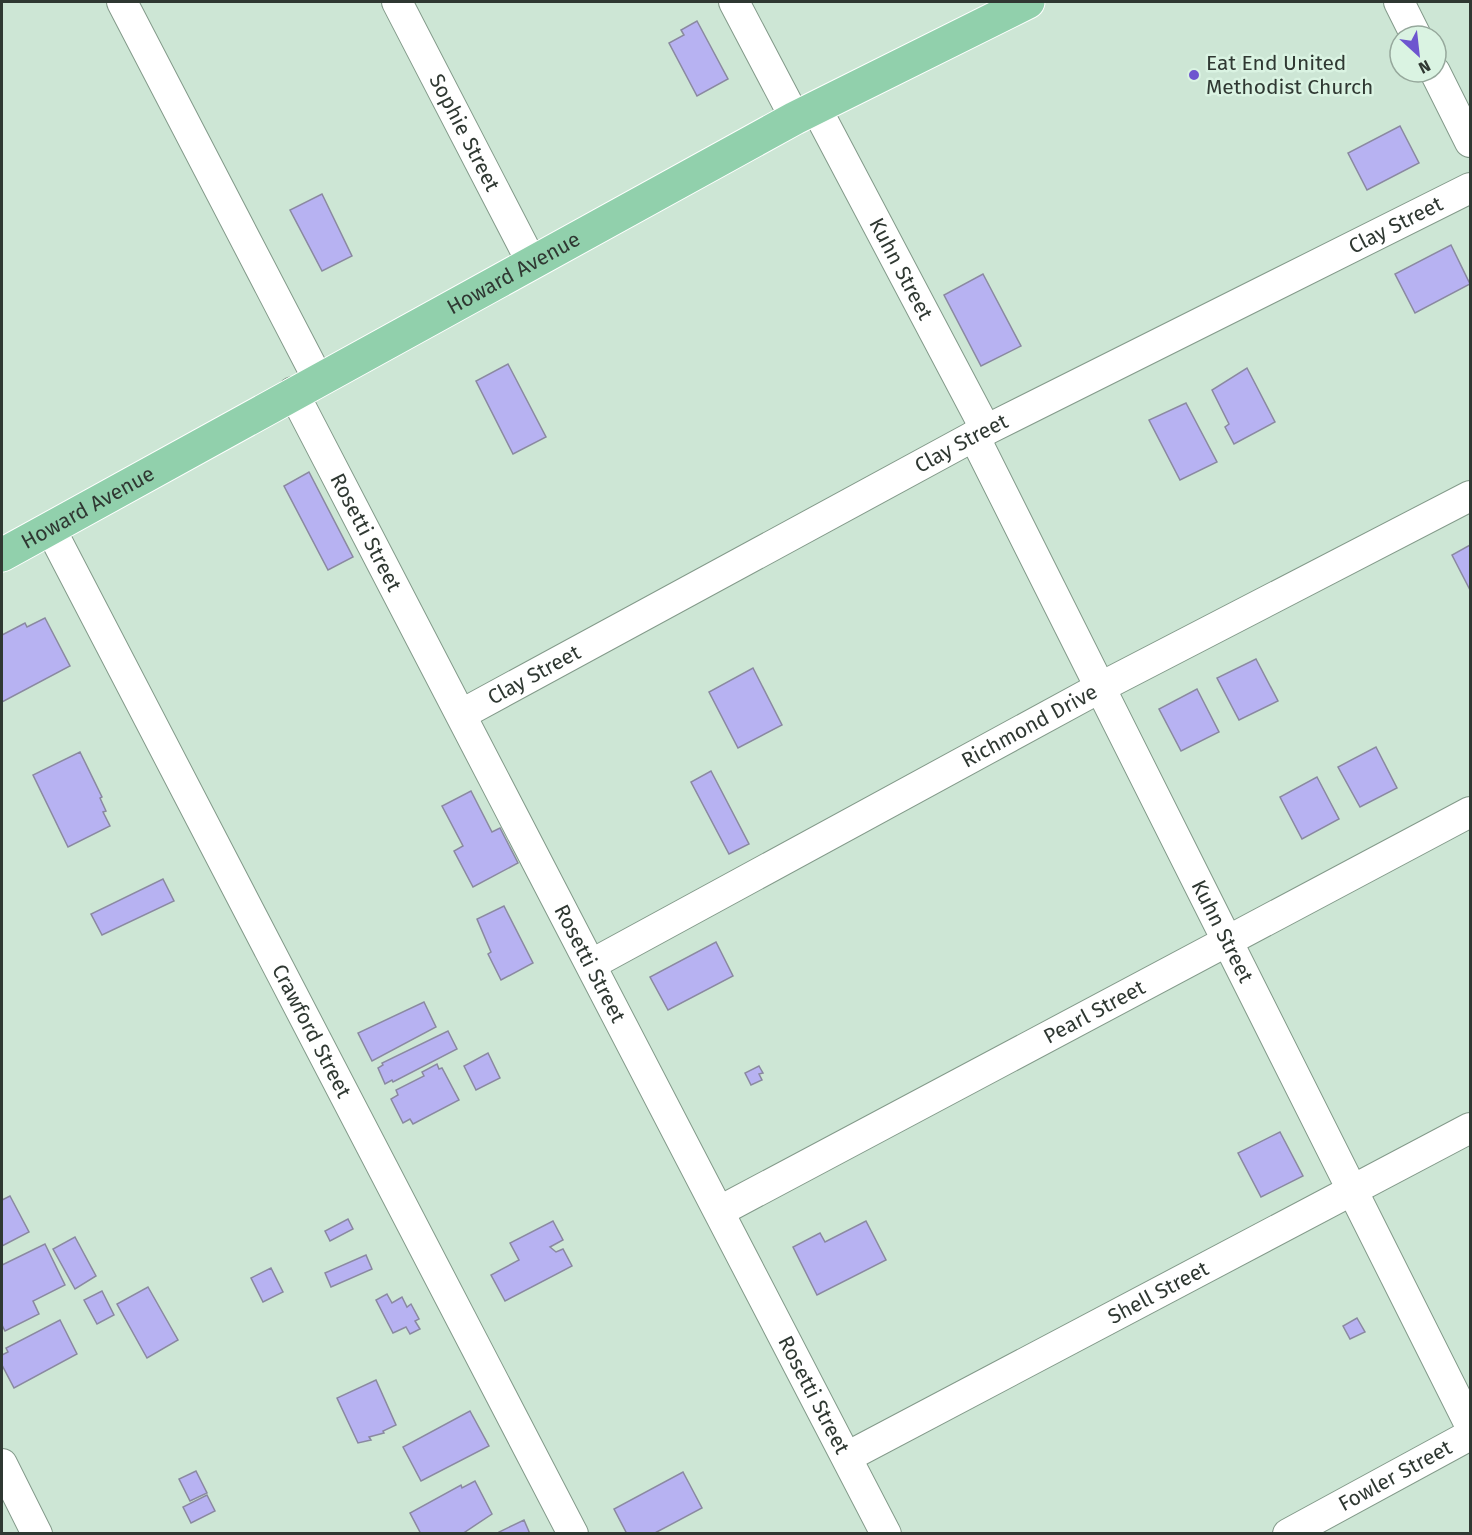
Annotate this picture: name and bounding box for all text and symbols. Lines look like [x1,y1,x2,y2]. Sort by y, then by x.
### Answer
north arrow [1388,24,1448,84]
place label: Eat End United Methodist Church [1206,50,1373,100]
text: N [1416,56,1434,78]
marker: Eat End United Methodist Church [1187,68,1201,82]
street label: Sophie Street [423,70,506,196]
street label: Clay Street [1344,191,1447,260]
street label: Kuhn Street [863,214,939,325]
street label: Howard Avenue [442,226,585,320]
street label: Clay Street [910,408,1013,479]
street label: Howard Avenue [17,461,159,555]
street label: Rosetti Street [324,469,407,596]
street label: Clay Street [483,639,585,711]
street label: Richmond Drive [957,678,1102,773]
street label: Kuhn Street [1186,875,1259,987]
street label: Rosetti Street [548,900,631,1027]
street label: Crawford Street [266,960,357,1103]
street label: Pearl Street [1039,974,1150,1049]
street label: Shell Street [1103,1255,1213,1330]
street label: Rosetti Street [772,1331,855,1459]
street label: Fowler Street [1334,1434,1457,1517]

